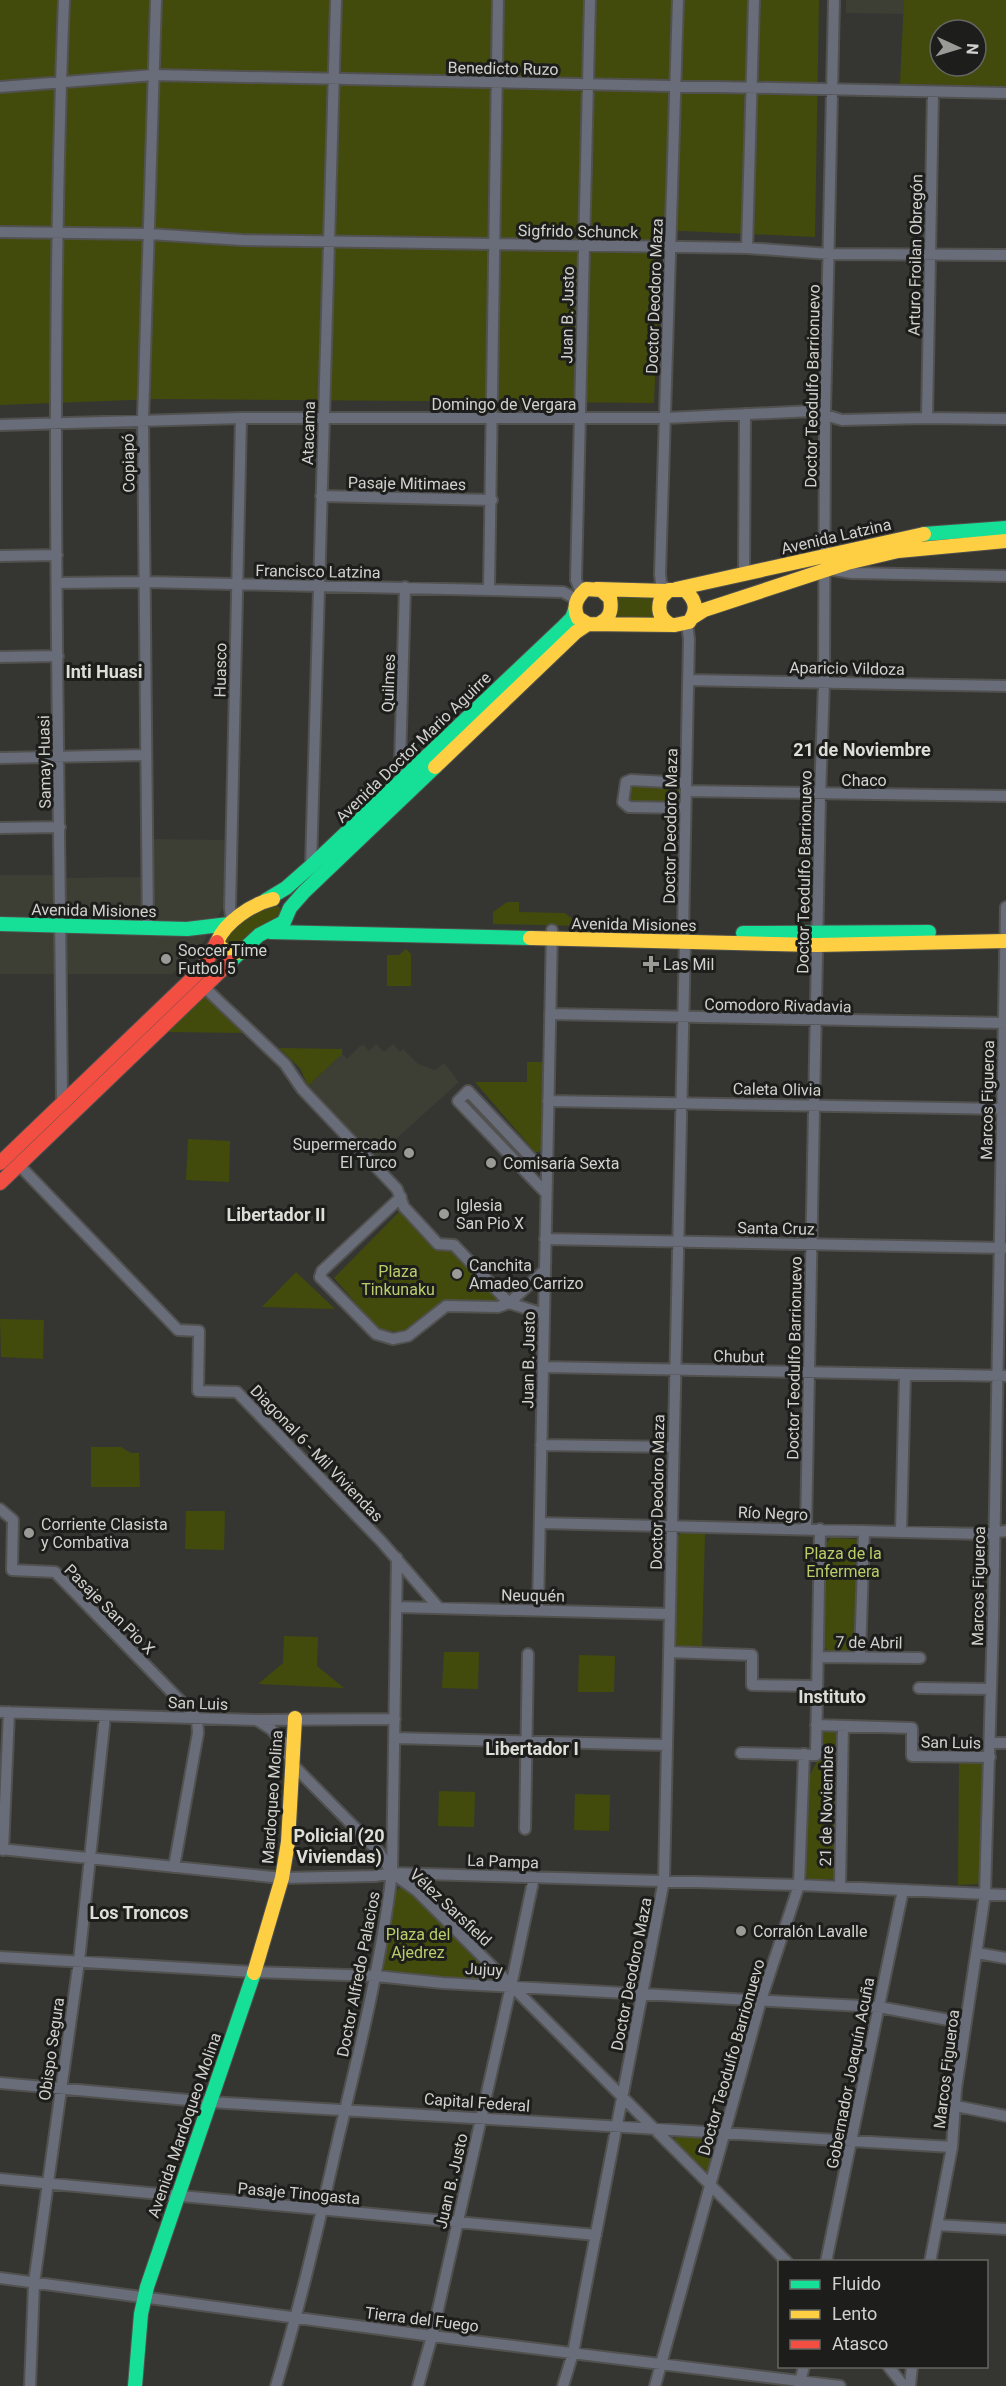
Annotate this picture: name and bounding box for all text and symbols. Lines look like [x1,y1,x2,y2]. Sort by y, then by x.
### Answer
north arrow [928,18,988,78]
text: N [963,43,982,55]
street label: Benedicto Ruzo [447,58,559,79]
street label: Arturo Froilan Obregón [905,174,926,336]
street label: Doctor Deodoro Maza [642,218,667,374]
street label: Sigfrido Schunck [518,221,639,242]
street label: Juan B. Justo [557,266,578,364]
street label: Doctor Teodulfo Barrionuevo [801,284,824,488]
street label: Domingo de Vergara [431,395,577,414]
street label: Atacama [298,401,319,465]
street label: Copiapó [118,433,139,493]
street label: Pasaje Mitimaes [348,473,466,494]
street label: Avenida Latzina [779,515,893,558]
street label: Francisco Latzina [255,561,381,582]
street label: Huasco [211,642,230,698]
street label: Quilmes [378,654,399,713]
street label: Aparicio Vildoza [789,658,905,679]
district label: Inti Huasi [65,661,143,682]
street label: Avenida Doctor Mario Aguirre [332,668,495,827]
street label: Samay Huasi [34,715,55,809]
district label: 21 de Noviembre [793,739,931,760]
street label: Doctor Deodoro Maza [660,748,681,904]
street label: Doctor Teodulfo Barrionuevo [793,770,816,974]
street label: Chaco [841,771,887,790]
street label: Avenida Misiones [31,900,157,921]
street label: Avenida Misiones [571,914,697,935]
place label: Soccer Time Futbol 5 [178,941,267,978]
marker: Soccer Time Futbol 5 [159,952,173,966]
place label: Las Mil [663,955,714,974]
marker: Las Mil [644,957,658,971]
street label: Comodoro Rivadavia [704,995,852,1016]
street label: Marcos Figueroa [977,1040,998,1160]
street label: Caleta Olivia [733,1079,821,1100]
place label: Supermercado El Turco [293,1135,397,1172]
marker: Supermercado El Turco [402,1146,416,1160]
place label: Comisaría Sexta [503,1154,619,1173]
marker: Comisaría Sexta [484,1156,498,1170]
place label: Iglesia San Pio X [456,1196,524,1233]
district label: Libertador II [227,1204,326,1225]
marker: Iglesia San Pio X [437,1207,451,1221]
street label: Santa Cruz [737,1218,815,1239]
place label: Canchita Amadeo Carrizo [469,1256,584,1293]
street label: Doctor Teodulfo Barrionuevo [783,1256,806,1460]
park label: Plaza Tinkunaku [361,1262,435,1299]
marker: Canchita Amadeo Carrizo [450,1267,464,1281]
street label: Juan B. Justo [518,1311,539,1409]
street label: Chubut [713,1347,765,1366]
street label: Diagonal 6 - Mil Viviendas [246,1381,387,1526]
street label: Doctor Deodoro Maza [647,1414,668,1570]
street label: Río Negro [738,1503,808,1524]
place label: Corriente Clasista y Combativa [41,1515,168,1552]
marker: Corriente Clasista y Combativa [22,1526,36,1540]
street label: Marcos Figueroa [968,1526,989,1646]
park label: Plaza de la Enfermera [804,1544,882,1581]
street label: Pasaje San Pio X [60,1560,159,1659]
street label: Neuquén [501,1585,565,1606]
street label: 7 de Abril [835,1632,903,1653]
district label: Instituto [798,1686,866,1707]
street label: San Luis [168,1693,228,1714]
street label: Mardoqueo Molina [258,1730,287,1865]
street label: San Luis [921,1732,981,1753]
district label: Libertador I [485,1738,579,1759]
street label: 21 de Noviembre [816,1745,837,1867]
district label: Policial (20 Viviendas) [293,1825,385,1868]
street label: La Pampa [467,1851,539,1872]
street label: Vélez Sarsfield [406,1865,495,1950]
street label: Doctor Alfredo Palacios [333,1890,384,2059]
street label: Doctor Deodoro Maza [607,1896,656,2052]
district label: Los Troncos [89,1902,189,1923]
place label: Corralón Lavalle [753,1922,867,1941]
marker: Corralón Lavalle [734,1924,748,1938]
park label: Plaza del Ajedrez [386,1925,450,1962]
street label: Doctor Teodulfo Barrionuevo [694,1957,769,2158]
street label: Jujuy [465,1959,504,1980]
street label: Gobernador Joaquín Acuña [823,1976,878,2170]
street label: Obispo Segura [35,1996,68,2102]
street label: Marcos Figueroa [930,2008,963,2130]
street label: Avenida Mardoqueo Molina [144,2030,225,2220]
street label: Capital Federal [423,2089,531,2116]
street label: Juan B. Justo [431,2132,472,2231]
street label: Pasaje Tinogasta [237,2179,361,2208]
legend [778,2260,988,2368]
text: Fluido [832,2273,881,2294]
street label: Tierra del Fuego [364,2303,480,2336]
text: Lento [832,2303,877,2324]
text: Atasco [832,2333,888,2354]

